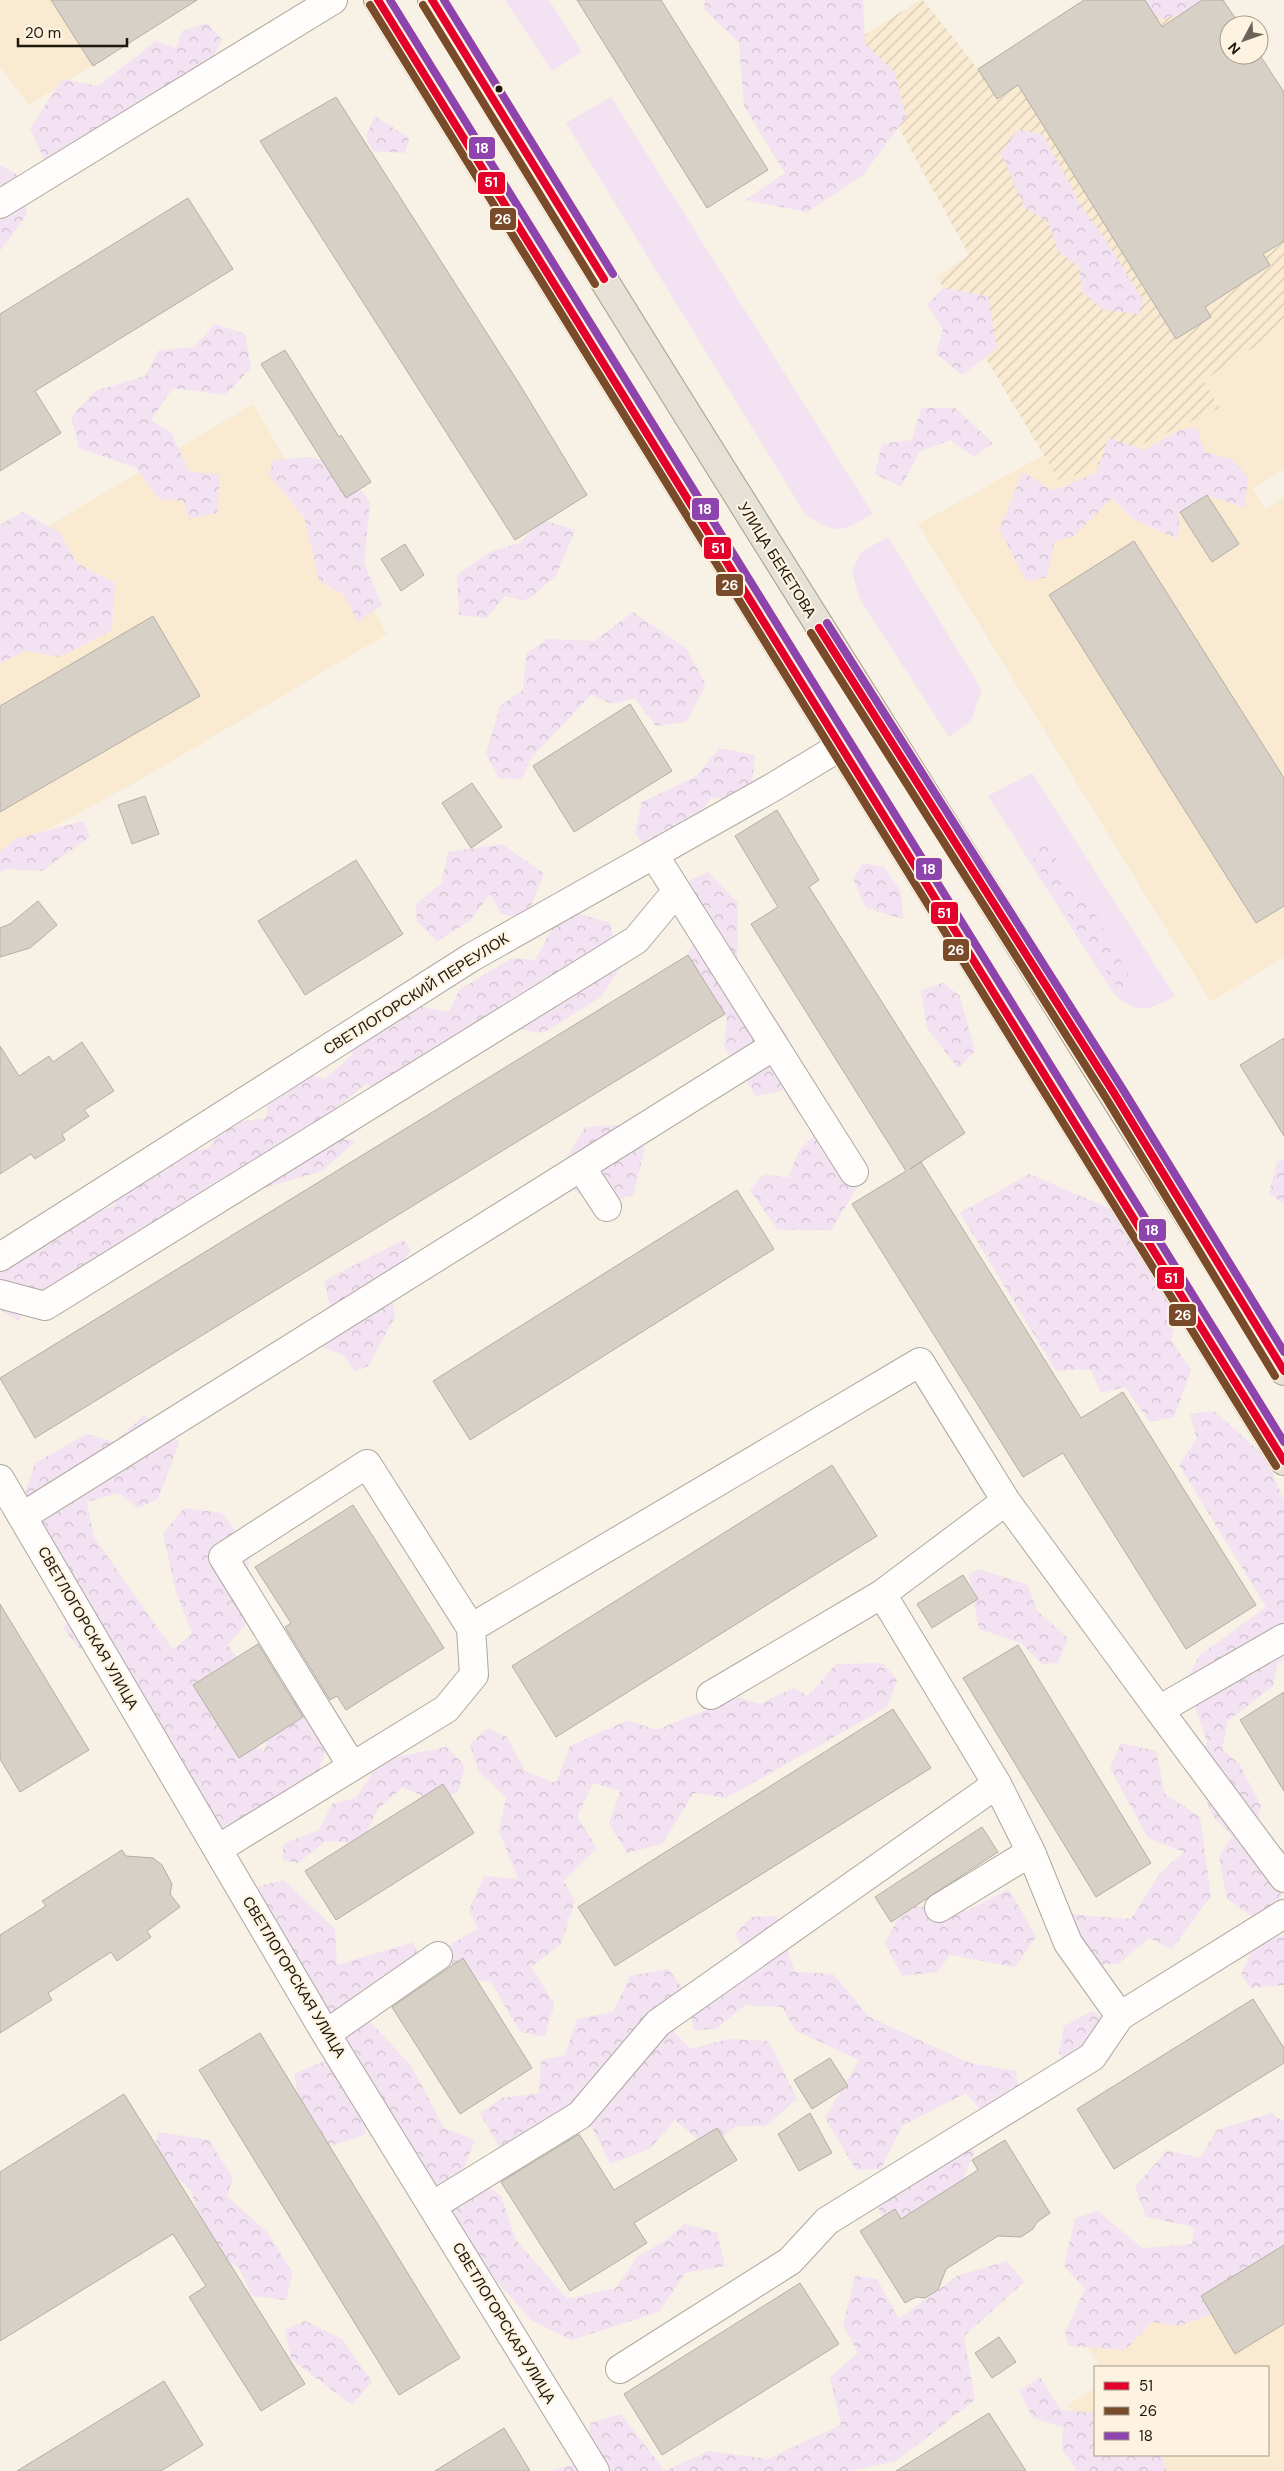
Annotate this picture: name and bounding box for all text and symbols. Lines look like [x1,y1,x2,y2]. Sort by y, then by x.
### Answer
scale bar [18,15,126,47]
north arrow [1219,15,1269,65]
text: 20 m [25,23,61,43]
text: N [1224,39,1244,58]
unlabelled marker [494,84,504,94]
line badge: 18 [468,136,496,160]
text: 18 [475,139,489,157]
line badge: 51 [477,171,506,195]
text: 51 [484,173,498,191]
line badge: 26 [489,207,517,231]
text: 26 [495,210,512,228]
line badge: 18 [691,497,720,521]
street label: УЛИЦА БЕКЕТОВА [733,498,821,622]
text: 18 [698,500,712,518]
line badge: 51 [703,536,732,560]
text: 51 [711,539,725,557]
line badge: 26 [715,573,744,597]
text: 26 [722,576,739,594]
line badge: 18 [915,857,943,881]
text: 18 [922,860,936,878]
line badge: 51 [930,901,959,925]
text: 51 [937,904,951,922]
street label: СВЕТЛОГОРСКИЙ ПЕРЕУЛОК [319,928,513,1059]
line badge: 26 [942,938,970,962]
text: 26 [948,941,965,959]
line badge: 18 [1138,1218,1167,1242]
text: 18 [1145,1221,1159,1239]
line badge: 51 [1156,1266,1185,1290]
text: 51 [1164,1269,1178,1287]
line badge: 26 [1168,1303,1197,1327]
text: 26 [1175,1306,1192,1324]
street label: СВЕТЛОГОРСКАЯ УЛИЦА [33,1543,143,1713]
street label: СВЕТЛОГОРСКАЯ УЛИЦА [238,1893,350,2061]
street label: СВЕТЛОГОРСКАЯ УЛИЦА [448,2239,560,2407]
legend [1094,2366,1269,2456]
text: 51 [1139,2376,1153,2396]
text: 26 [1139,2401,1157,2421]
text: 18 [1139,2426,1153,2446]

